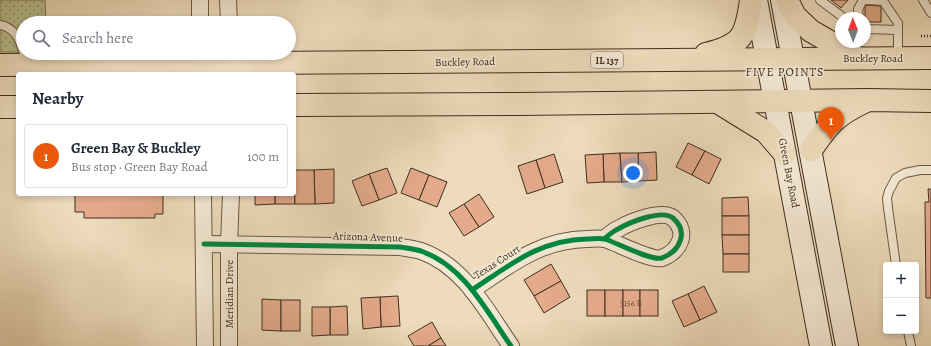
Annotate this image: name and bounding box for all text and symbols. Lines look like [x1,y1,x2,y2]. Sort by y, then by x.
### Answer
north arrow [835,12,871,48]
search box [16,16,296,60]
icon: search [30,27,52,49]
text: Search here [62,28,133,48]
street label: Buckley Road [843,51,903,66]
road number: IL 137 [591,52,623,68]
street label: Buckley Road [435,54,495,70]
district label: FIVE POINTS [746,64,824,80]
text: Nearby [32,87,83,110]
pin: 1 [818,107,844,140]
street label: Green Bay Road [775,137,803,209]
text: Green Bay & Buckley [71,138,200,158]
text: 1 [44,148,48,165]
text: 100 m [247,148,279,165]
text: Bus stop · Green Bay Road [71,158,208,175]
your location [623,163,643,183]
street label: Arizona Avenue [332,228,403,246]
street label: Texas Court [471,241,523,283]
street label: Meridian Drive [222,260,237,328]
map controls [883,262,919,334]
button: + [883,262,919,298]
house number: 3156 B [620,297,642,309]
button: − [883,298,919,334]

